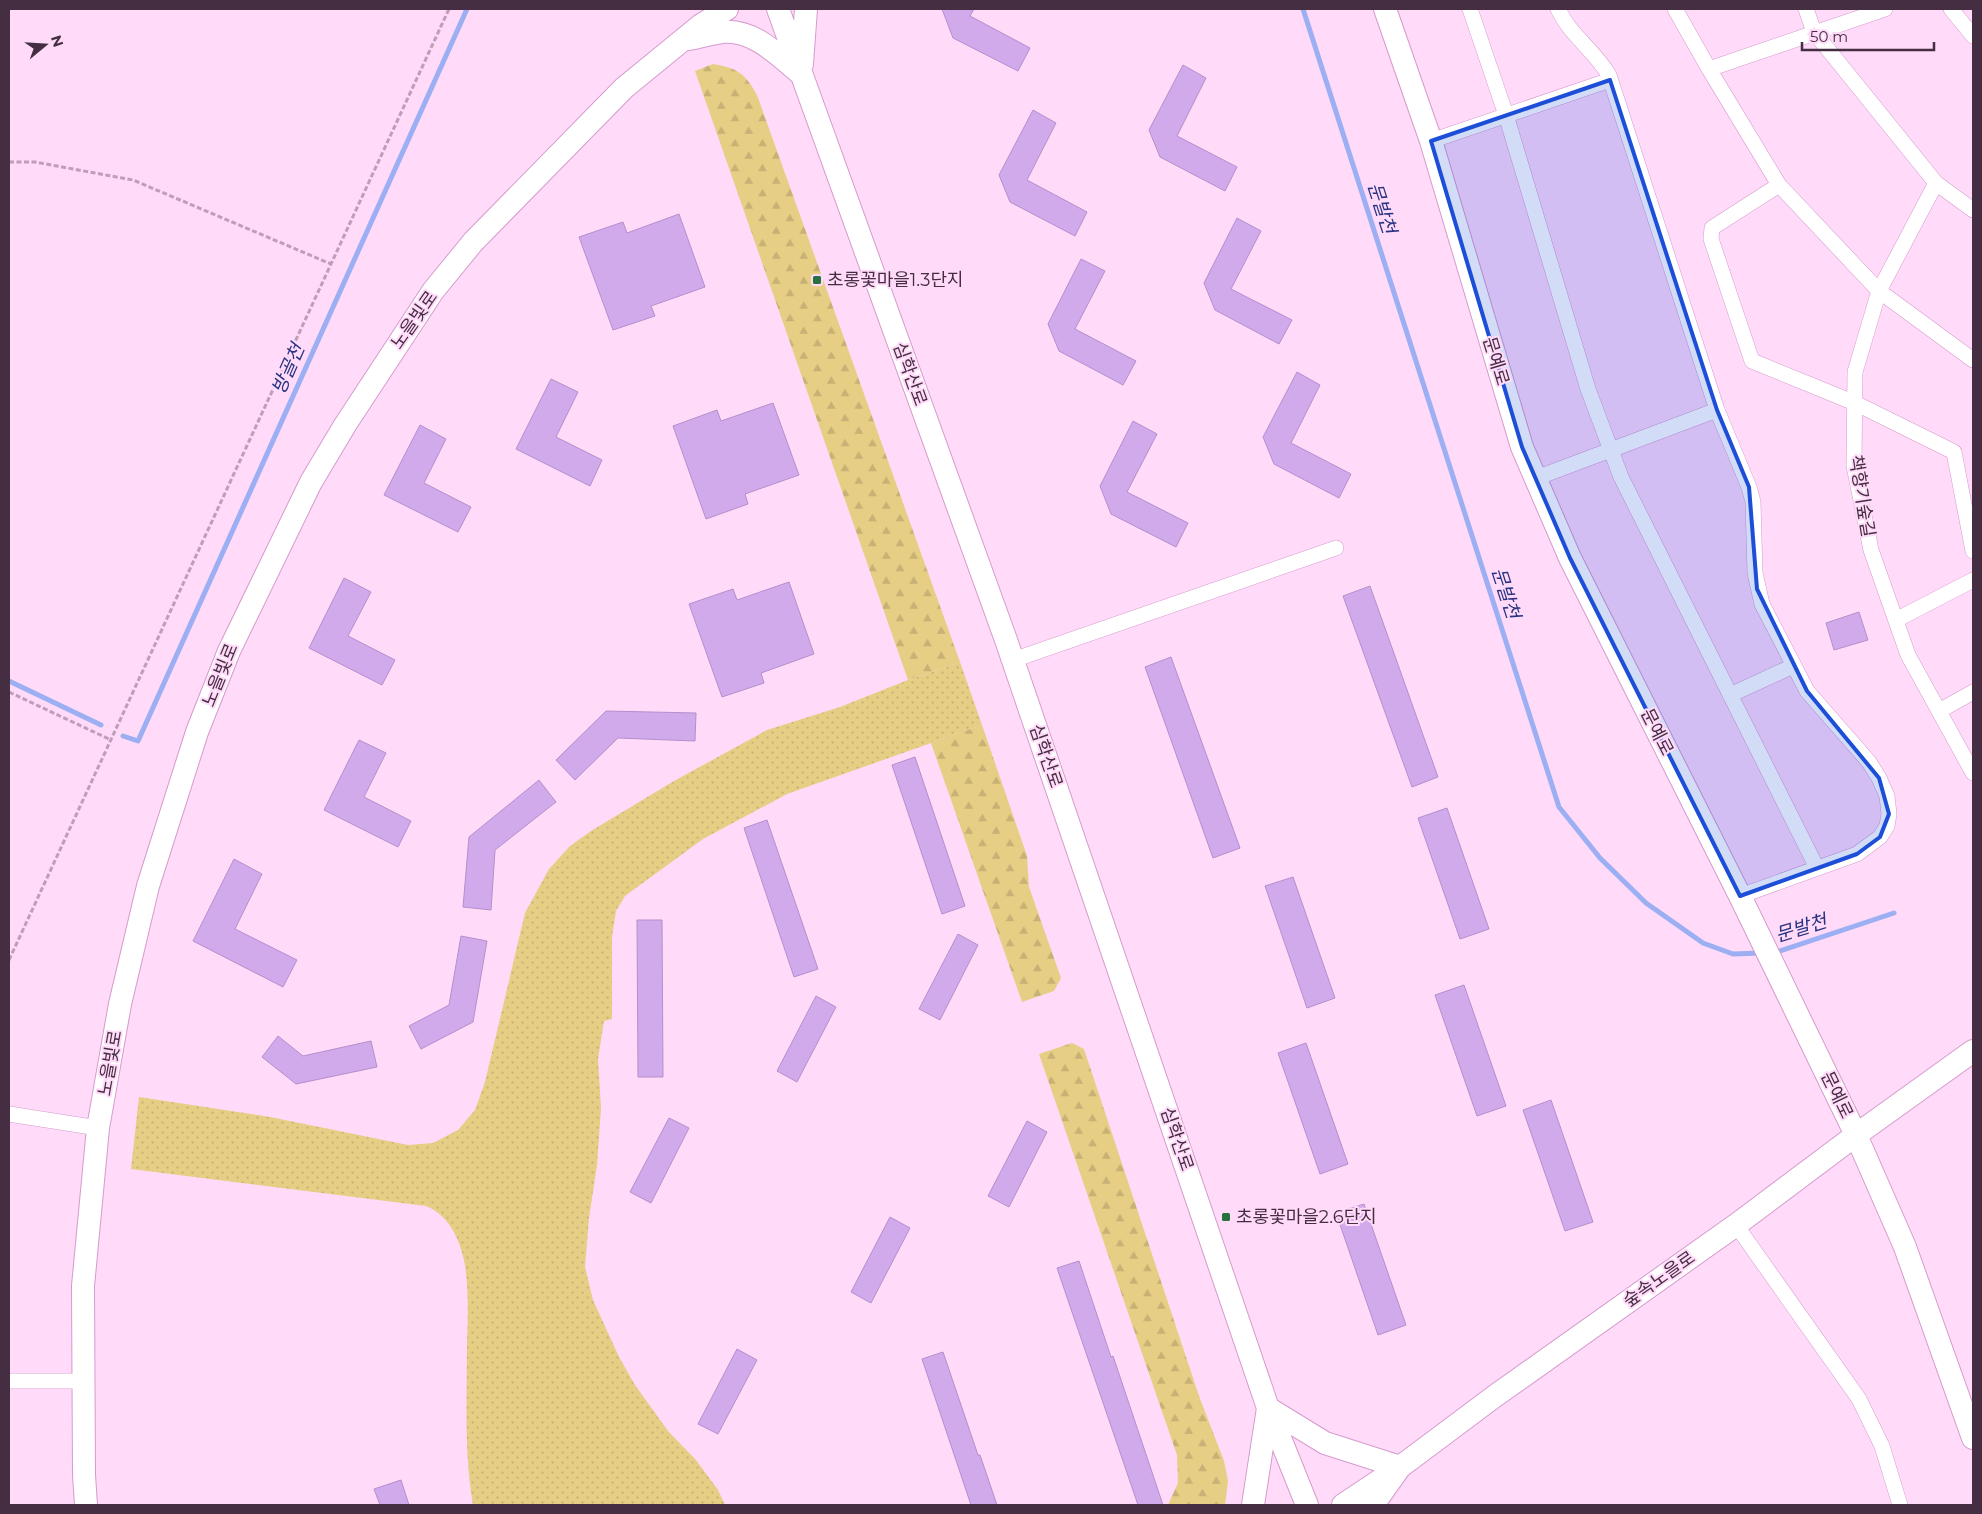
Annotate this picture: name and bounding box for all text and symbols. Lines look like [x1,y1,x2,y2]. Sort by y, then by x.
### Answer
north arrow [20,20,70,70]
scale bar [1802,20,1934,52]
text: 50 m [1810,27,1848,46]
text: N [47,33,68,49]
water label: 문발천 [1363,180,1402,238]
place label: 초롱꽃마을1.3단지 [827,269,964,291]
marker: 초롱꽃마을1.3단지 [811,274,823,286]
street label: 노을빛로 [386,287,442,353]
street label: 문예로 [1478,334,1514,388]
water label: 방골천 [267,339,310,398]
street label: 심학산로 [888,339,932,409]
street label: 책향기숲길 [1845,453,1879,539]
water label: 문발천 [1487,565,1526,623]
street label: 노을빛로 [197,640,243,710]
street label: 문예로 [1636,705,1678,759]
street label: 심학산로 [1025,721,1067,791]
water label: 문발천 [1773,909,1831,947]
street label: 노을빛로 [93,1028,127,1098]
street label: 문예로 [1816,1068,1858,1122]
street label: 심학산로 [1156,1104,1198,1174]
place label: 초롱꽃마을2.6단지 [1236,1206,1377,1228]
marker: 초롱꽃마을2.6단지 [1220,1211,1232,1223]
street label: 숲속노을로 [1619,1246,1699,1312]

